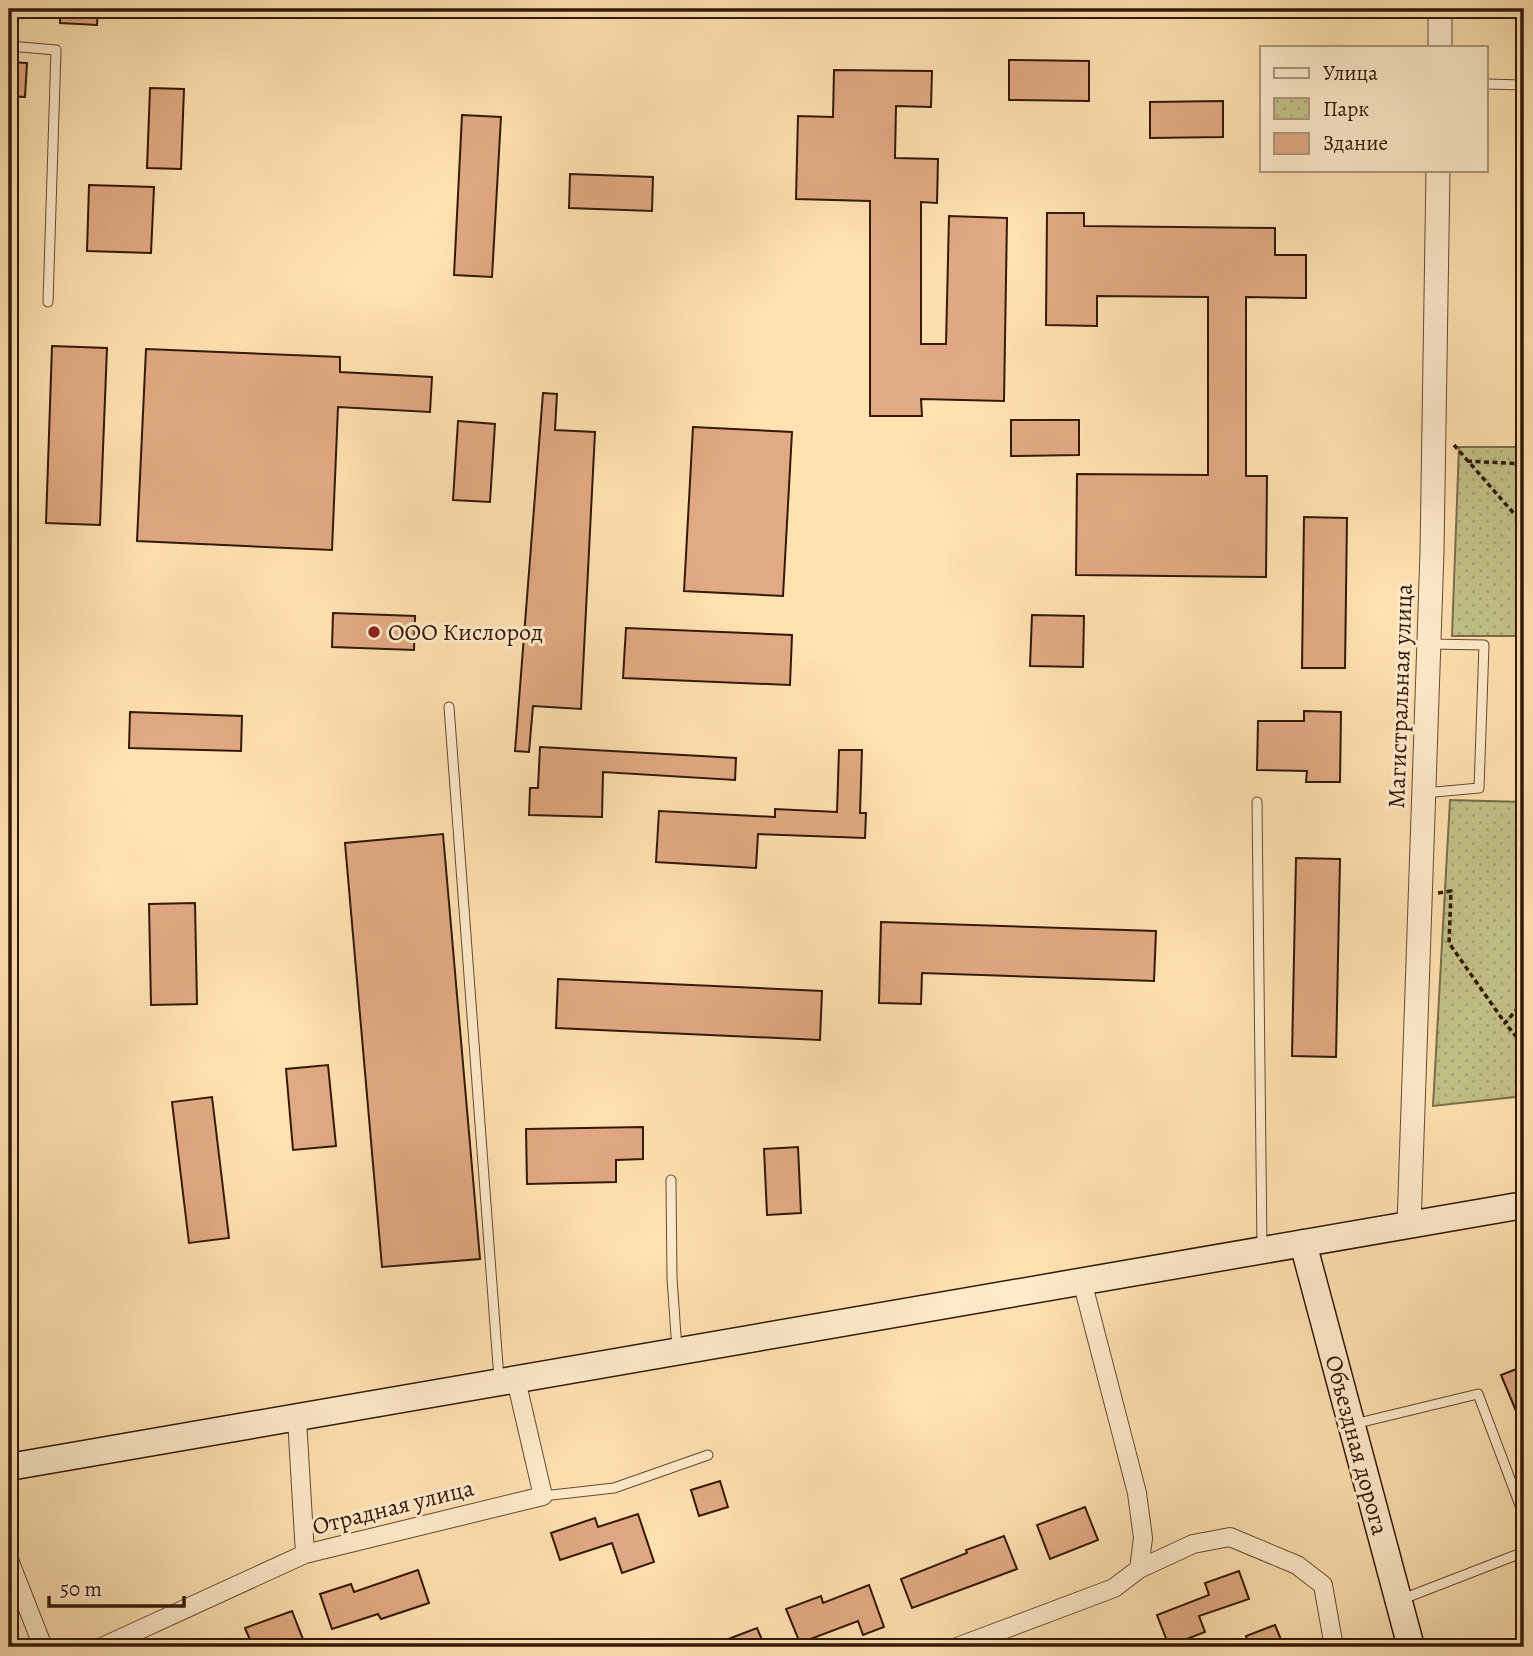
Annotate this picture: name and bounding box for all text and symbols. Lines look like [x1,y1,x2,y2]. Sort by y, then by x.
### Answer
legend [1260,46,1488,172]
text: Улица [1323,59,1378,87]
text: Парк [1323,95,1369,123]
text: Здание [1323,129,1388,157]
street label: Магистральная улица [1380,583,1420,809]
place label: ООО Кислород [388,616,543,648]
marker: ООО Кислород [366,624,382,640]
street label: Объездная дорога [1318,1351,1396,1539]
street label: Отрадная улица [309,1471,477,1543]
scale bar [49,1565,184,1609]
text: 50 m [60,1575,102,1603]

